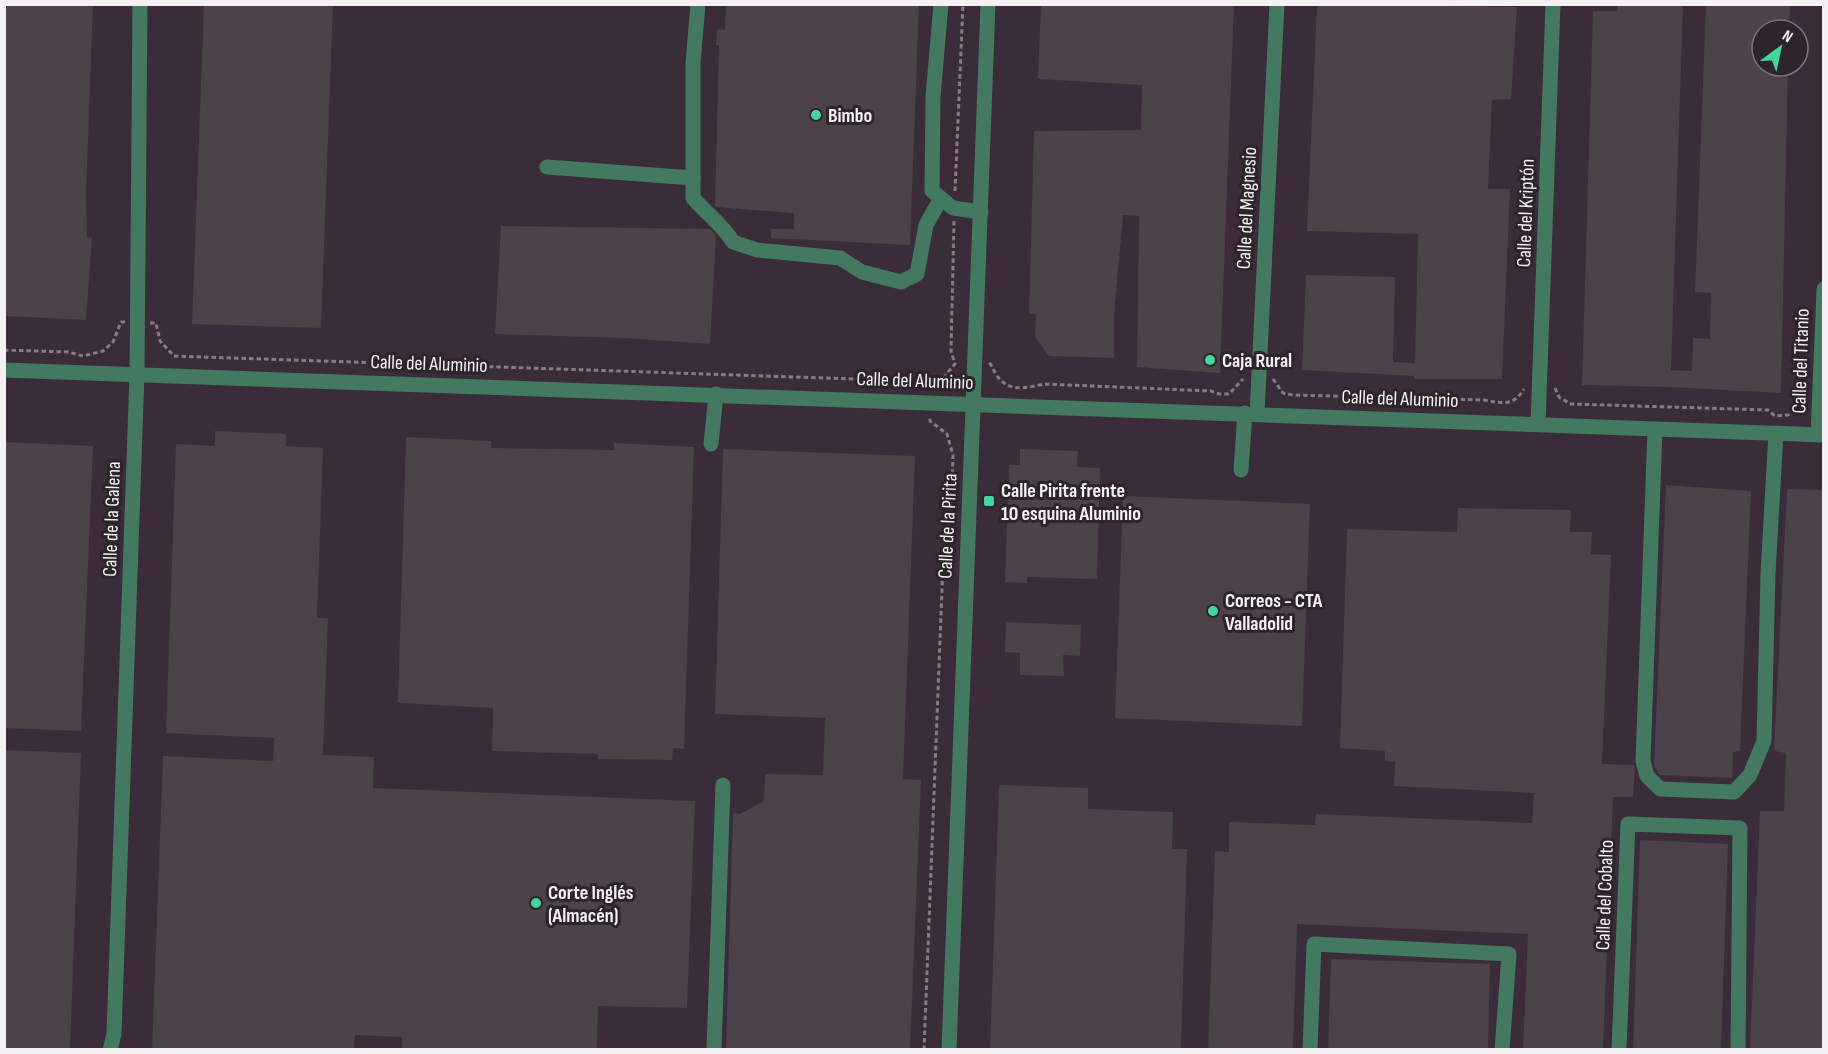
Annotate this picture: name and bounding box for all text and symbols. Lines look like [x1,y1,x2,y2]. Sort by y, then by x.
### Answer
north arrow [1750,18,1810,78]
text: N [1779,26,1796,47]
place label: Bimbo [828,104,872,128]
marker: Bimbo [809,108,823,122]
street label: Calle del Magnesio [1232,146,1262,270]
street label: Calle del Kriptón [1512,158,1540,268]
street label: Calle del Titanio [1787,308,1815,414]
place label: Caja Rural [1222,349,1292,373]
street label: Calle del Aluminio [370,350,488,378]
marker: Caja Rural [1203,353,1217,367]
street label: Calle del Aluminio [856,367,974,395]
street label: Calle del Aluminio [1341,385,1459,413]
street label: Calle de la Galena [98,461,126,577]
street label: Calle de la Pirita [933,473,963,579]
place label: Calle Pirita frente 10 esquina Aluminio [1001,479,1141,526]
marker: Calle Pirita frente 10 esquina Aluminio [982,494,996,508]
place label: Correos - CTA Valladolid [1225,589,1323,636]
marker: Correos - CTA Valladolid [1206,604,1220,618]
street label: Calle del Cobalto [1591,839,1619,951]
place label: Corte Inglés (Almacén) [548,881,634,928]
marker: Corte Inglés (Almacén) [529,896,543,910]

